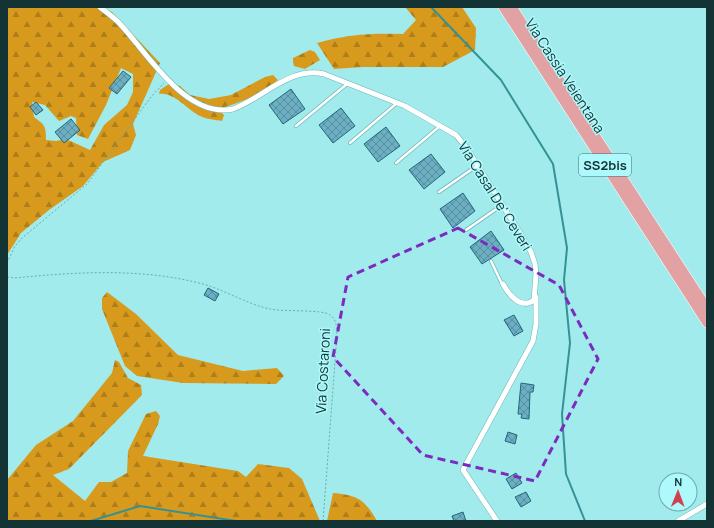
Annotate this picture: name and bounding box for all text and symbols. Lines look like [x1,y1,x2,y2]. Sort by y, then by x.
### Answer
street label: Via Cassia Veientana [521,15,610,137]
street label: Via Casal De' Ceveri [454,137,537,254]
road number: SS2bis [579,154,631,176]
street label: Via Costaroni [311,328,334,414]
north arrow [658,472,698,512]
text: N [674,474,682,489]

